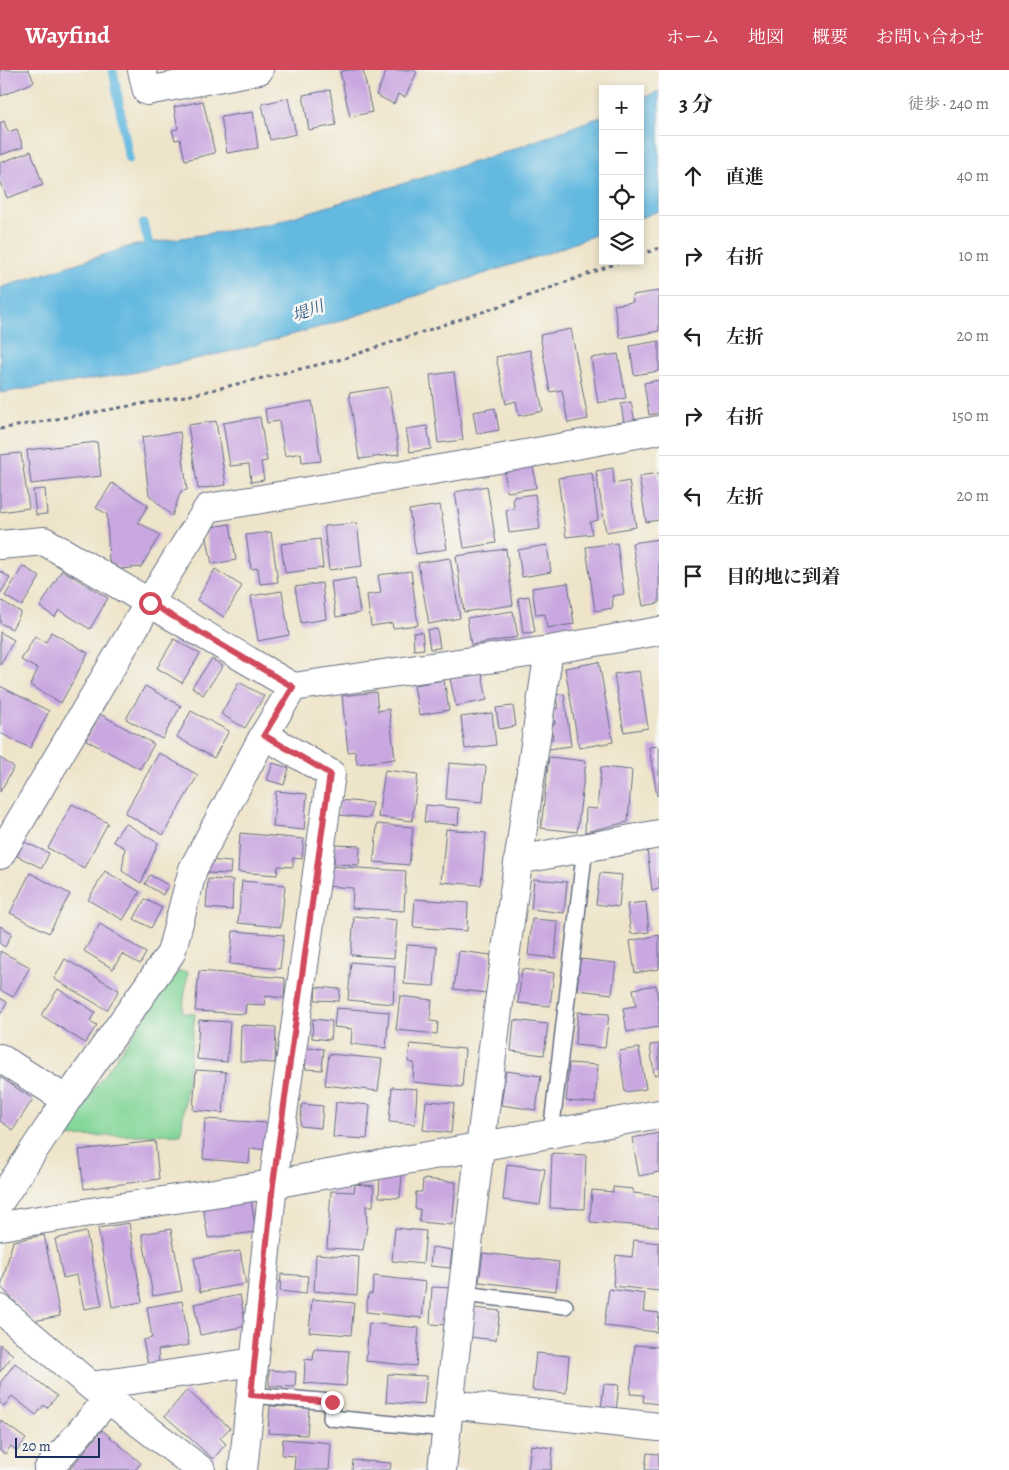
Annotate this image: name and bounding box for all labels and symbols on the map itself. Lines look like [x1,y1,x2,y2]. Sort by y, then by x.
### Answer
water label: 堤川 [289,295,329,327]
route start [139,592,162,615]
route end [321,1391,344,1414]
scale bar [15,1435,100,1458]

